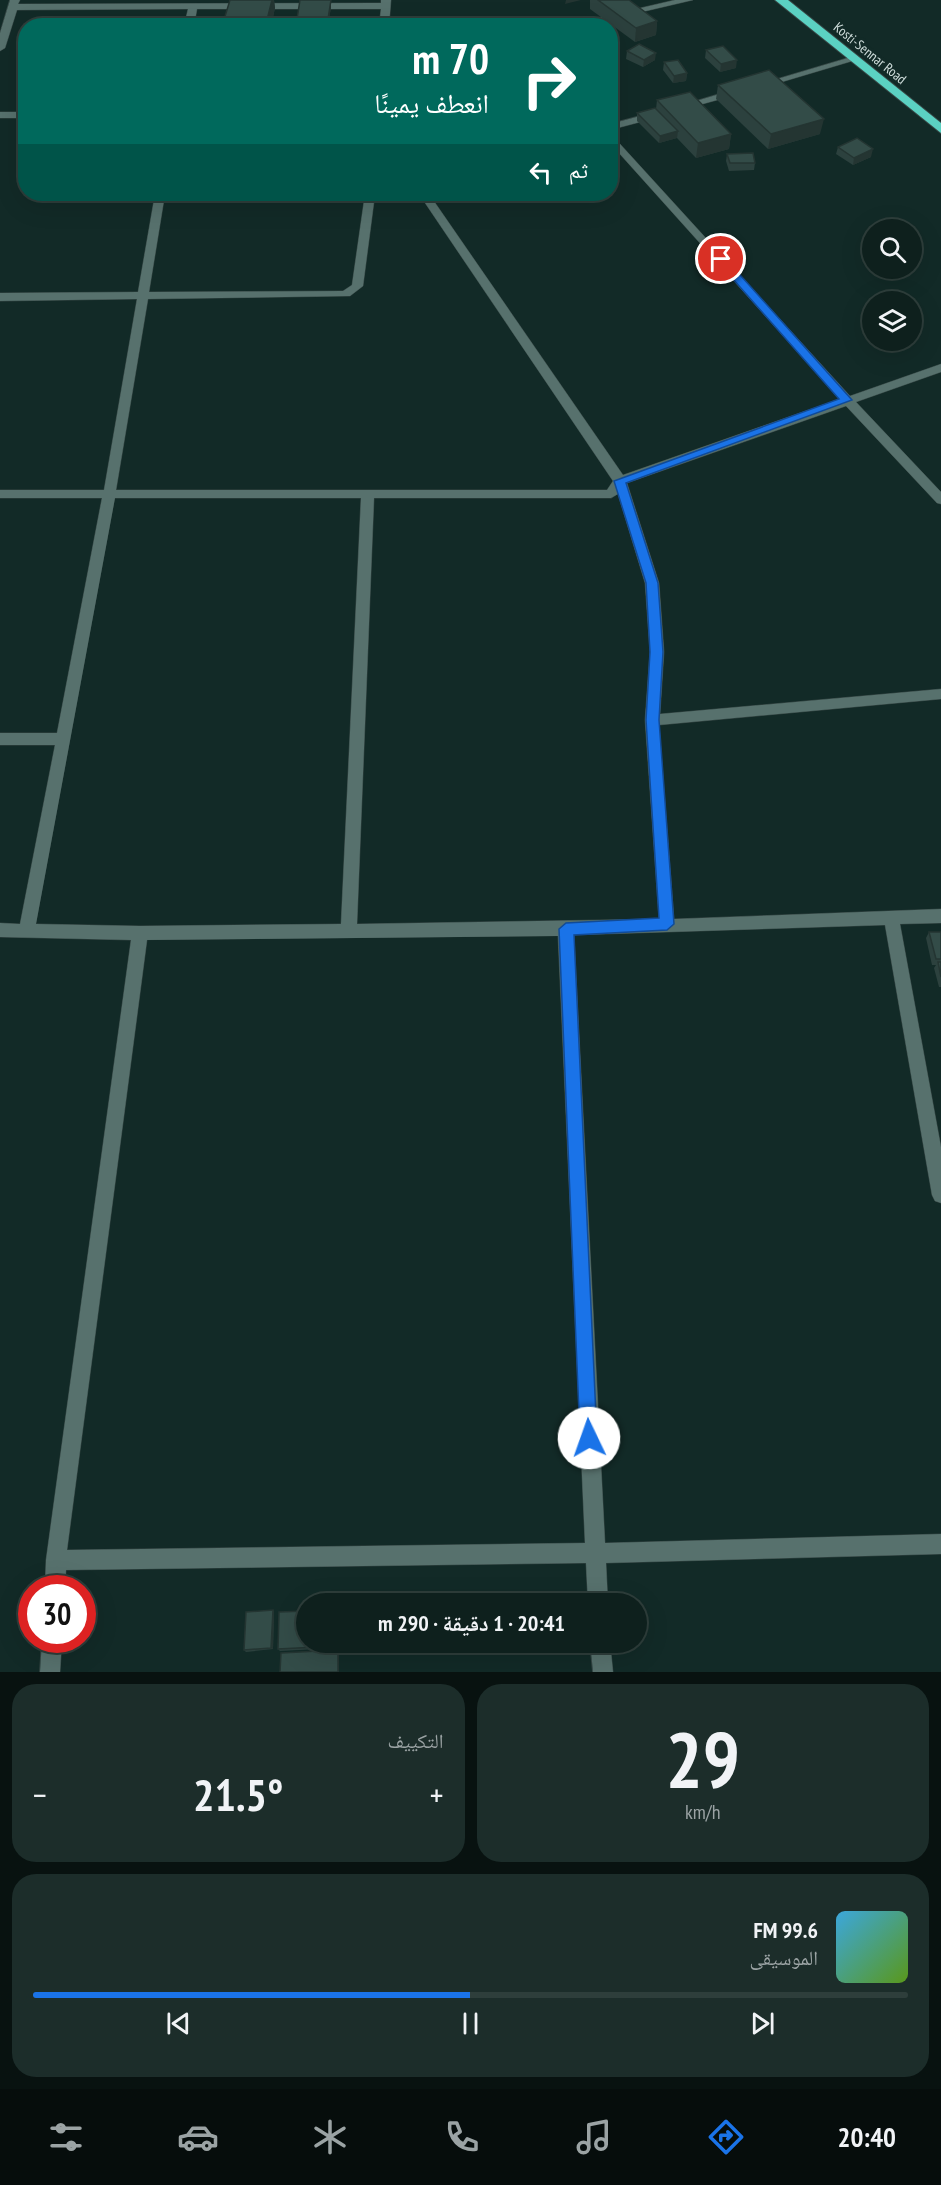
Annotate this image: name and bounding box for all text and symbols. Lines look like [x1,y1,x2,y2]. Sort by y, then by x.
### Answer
street label: Kosti-Sennar Road [830,18,910,88]
text: 70 m [412,31,489,86]
icon: right [510,42,588,120]
text: انعطف يمينًا [374,86,489,120]
icon: left [524,156,557,189]
text: ثم [569,156,588,184]
map controls [862,219,922,351]
button: search [862,219,922,279]
pin [695,233,746,284]
icon: arrive [704,242,737,275]
button: layers [862,291,922,351]
position arrow [557,1406,621,1470]
speed limit sign: 30 [18,1575,96,1653]
text: 20:41 · 1 دقيقة · 290 m [378,1609,565,1637]
text: 29 [665,1709,740,1810]
text: التكييف [387,1728,444,1754]
text: 21.5° [193,1765,283,1823]
text: − [33,1773,47,1816]
text: + [430,1773,443,1816]
text: km/h [685,1799,721,1825]
text: 99.6 FM [753,1916,818,1944]
text: الموسيقى [750,1945,818,1971]
icon: previous [162,2007,195,2040]
icon: pause [454,2007,487,2040]
icon: next [746,2007,779,2040]
icon: filters [45,2116,87,2158]
icon: car [177,2116,219,2158]
icon: climate [309,2116,351,2158]
icon: phone [441,2116,483,2158]
icon: music [573,2116,615,2158]
icon: directions [705,2116,747,2158]
text: 20:40 [838,2120,896,2154]

